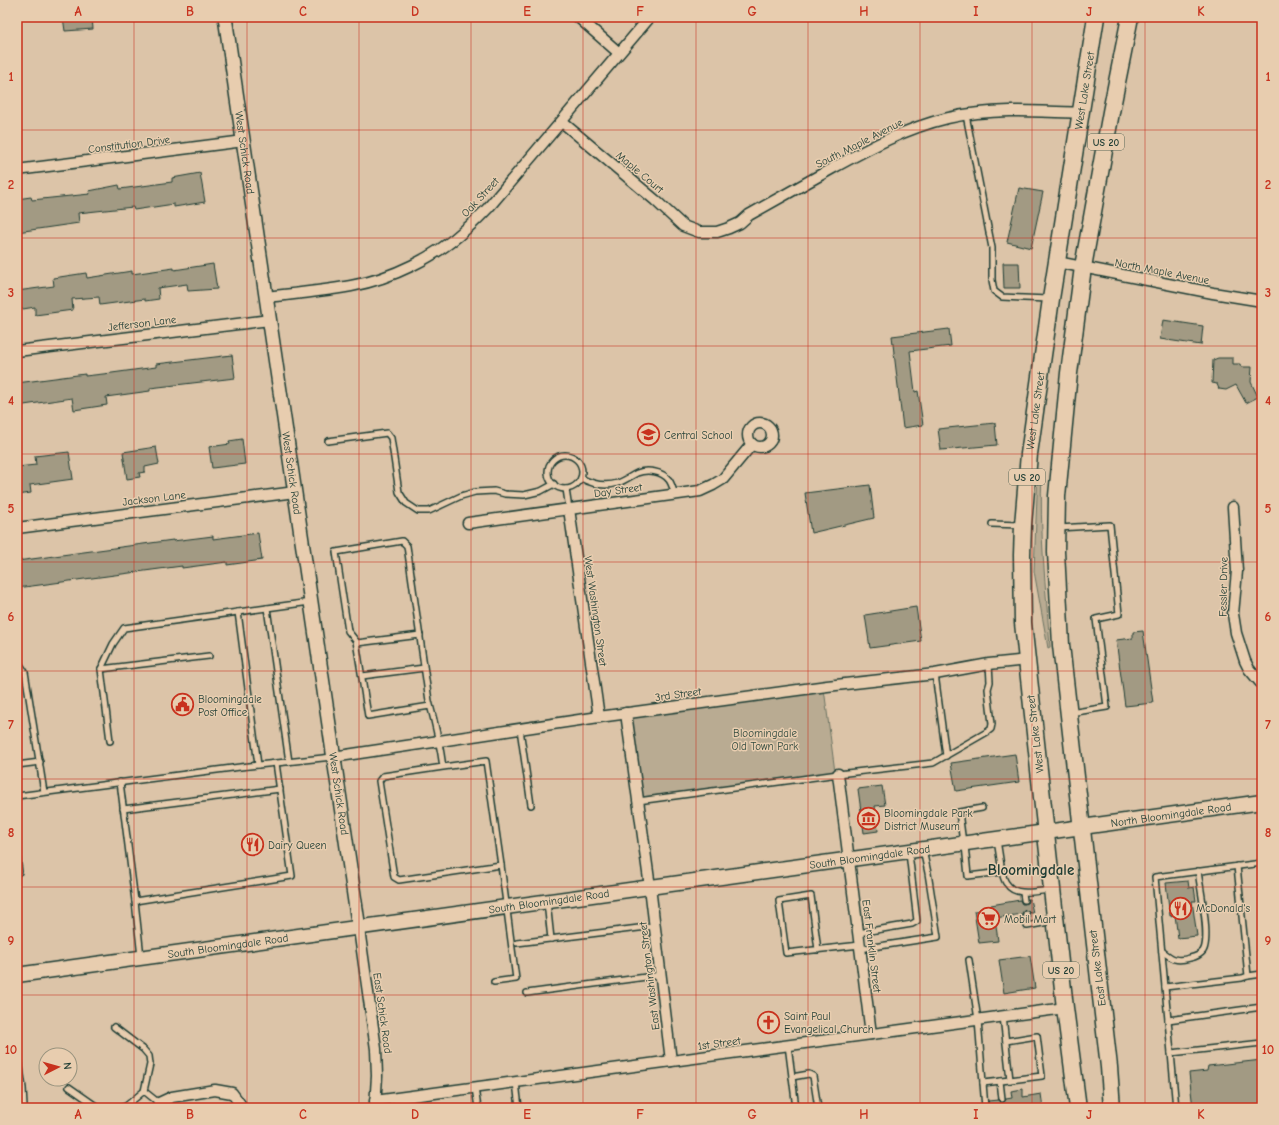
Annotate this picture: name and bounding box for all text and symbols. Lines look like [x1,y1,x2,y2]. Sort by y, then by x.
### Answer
text: A [74,4,82,19]
text: B [186,4,194,19]
text: C [299,4,307,19]
text: D [411,4,419,19]
text: E [523,4,531,19]
text: F [636,4,644,19]
text: G [747,4,757,19]
text: H [859,4,869,19]
text: I [973,4,979,19]
text: J [1086,4,1092,19]
text: K [1197,4,1205,19]
street label: West Lake Street [1072,50,1097,131]
text: 1 [8,69,14,84]
text: 1 [1265,69,1271,84]
street label: West Schick Road [232,110,257,195]
street label: South Maple Avenue [813,116,905,171]
street label: Constitution Drive [87,133,171,156]
road number: US 20 [1088,134,1124,150]
street label: Maple Court [613,149,667,197]
street label: Oak Street [459,174,503,220]
text: 2 [8,177,14,192]
text: 2 [1265,177,1271,192]
street label: North Maple Avenue [1114,256,1211,287]
text: 3 [8,285,14,300]
text: 3 [1265,285,1271,300]
street label: Jefferson Lane [107,313,178,334]
street label: West Lake Street [1024,370,1048,451]
text: 4 [8,393,14,408]
text: 4 [1265,393,1271,408]
school or university icon: Central School [636,422,662,448]
place label: Central School [664,429,733,442]
street label: West Schick Road [279,431,304,516]
road number: US 20 [1009,469,1045,485]
street label: Day Street [593,481,644,500]
street label: Jackson Lane [121,488,187,509]
text: 5 [8,501,15,516]
text: 5 [1265,501,1272,516]
street label: West Washington Street [581,555,610,668]
street label: Fessler Drive [1216,556,1231,617]
text: 6 [8,609,15,624]
text: 6 [1265,609,1272,624]
street label: 3rd Street [654,685,703,704]
public building icon: Bloomingdale Post Office [169,692,195,718]
place label: Bloomingdale Post Office [198,693,262,719]
street label: West Lake Street [1024,693,1047,774]
text: 7 [8,717,14,732]
text: 7 [1265,717,1271,732]
park label: Bloomingdale Old Town Park [732,727,799,753]
street label: West Schick Road [326,751,351,836]
street label: North Bloomingdale Road [1110,800,1232,830]
museum icon: Bloomingdale Park District Museum [856,806,882,832]
place label: Bloomingdale Park District Museum [884,807,973,833]
text: 8 [8,825,14,840]
text: 8 [1265,825,1271,840]
restaurant icon: Dairy Queen [239,832,265,858]
place label: Dairy Queen [268,839,327,852]
street label: South Bloomingdale Road [809,842,931,872]
district label: Bloomingdale [988,861,1074,879]
street label: South Bloomingdale Road [488,887,610,916]
restaurant icon: McDonald's [1168,895,1194,921]
street label: East Franklin Street [859,899,884,994]
place label: McDonald's [1196,902,1250,915]
supermarket icon: Mobil Mart [975,906,1001,932]
place label: Mobil Mart [1004,913,1057,926]
street label: East Washington Street [636,920,663,1031]
street label: East Lake Street [1086,928,1109,1007]
street label: South Bloomingdale Road [167,931,289,961]
text: 9 [8,933,15,948]
text: 9 [1265,933,1272,948]
road number: US 20 [1043,962,1079,978]
street label: East Schick Road [370,972,395,1055]
church icon: Saint Paul Evangelical Church [756,1009,782,1035]
place label: Saint Paul Evangelical Church [784,1010,874,1036]
street label: 1st Street [697,1034,742,1053]
text: 10 [5,1042,17,1057]
text: 10 [1262,1042,1274,1057]
north arrow [38,1047,78,1087]
text: N [61,1062,74,1070]
text: A [74,1107,82,1122]
text: B [186,1107,194,1122]
text: C [299,1107,307,1122]
text: D [411,1107,419,1122]
text: E [523,1107,531,1122]
text: F [636,1107,644,1122]
text: G [747,1107,757,1122]
text: H [859,1107,869,1122]
text: I [973,1107,979,1122]
text: J [1086,1107,1092,1122]
text: K [1197,1107,1205,1122]

